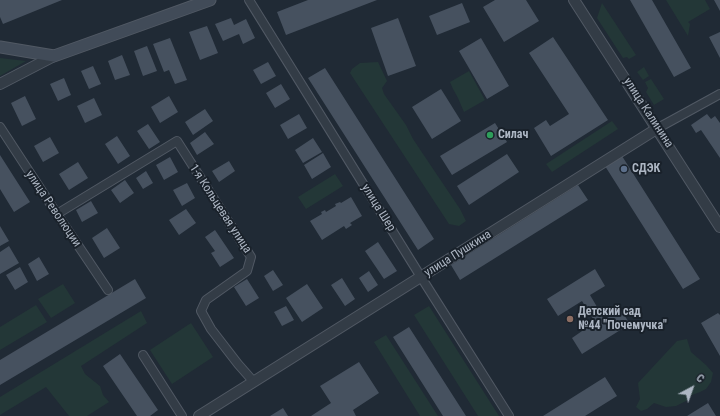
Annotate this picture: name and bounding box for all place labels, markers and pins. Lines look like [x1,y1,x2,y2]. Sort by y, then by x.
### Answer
place label: Силач [498,128,528,142]
marker: Силач [485,130,495,140]
place label: СДЭК [632,162,660,176]
marker: СДЭК [619,164,629,174]
place label: Детский сад №44 "Почемучка" [578,305,667,333]
marker: Детский сад №44 "Почемучка" [565,314,575,324]

